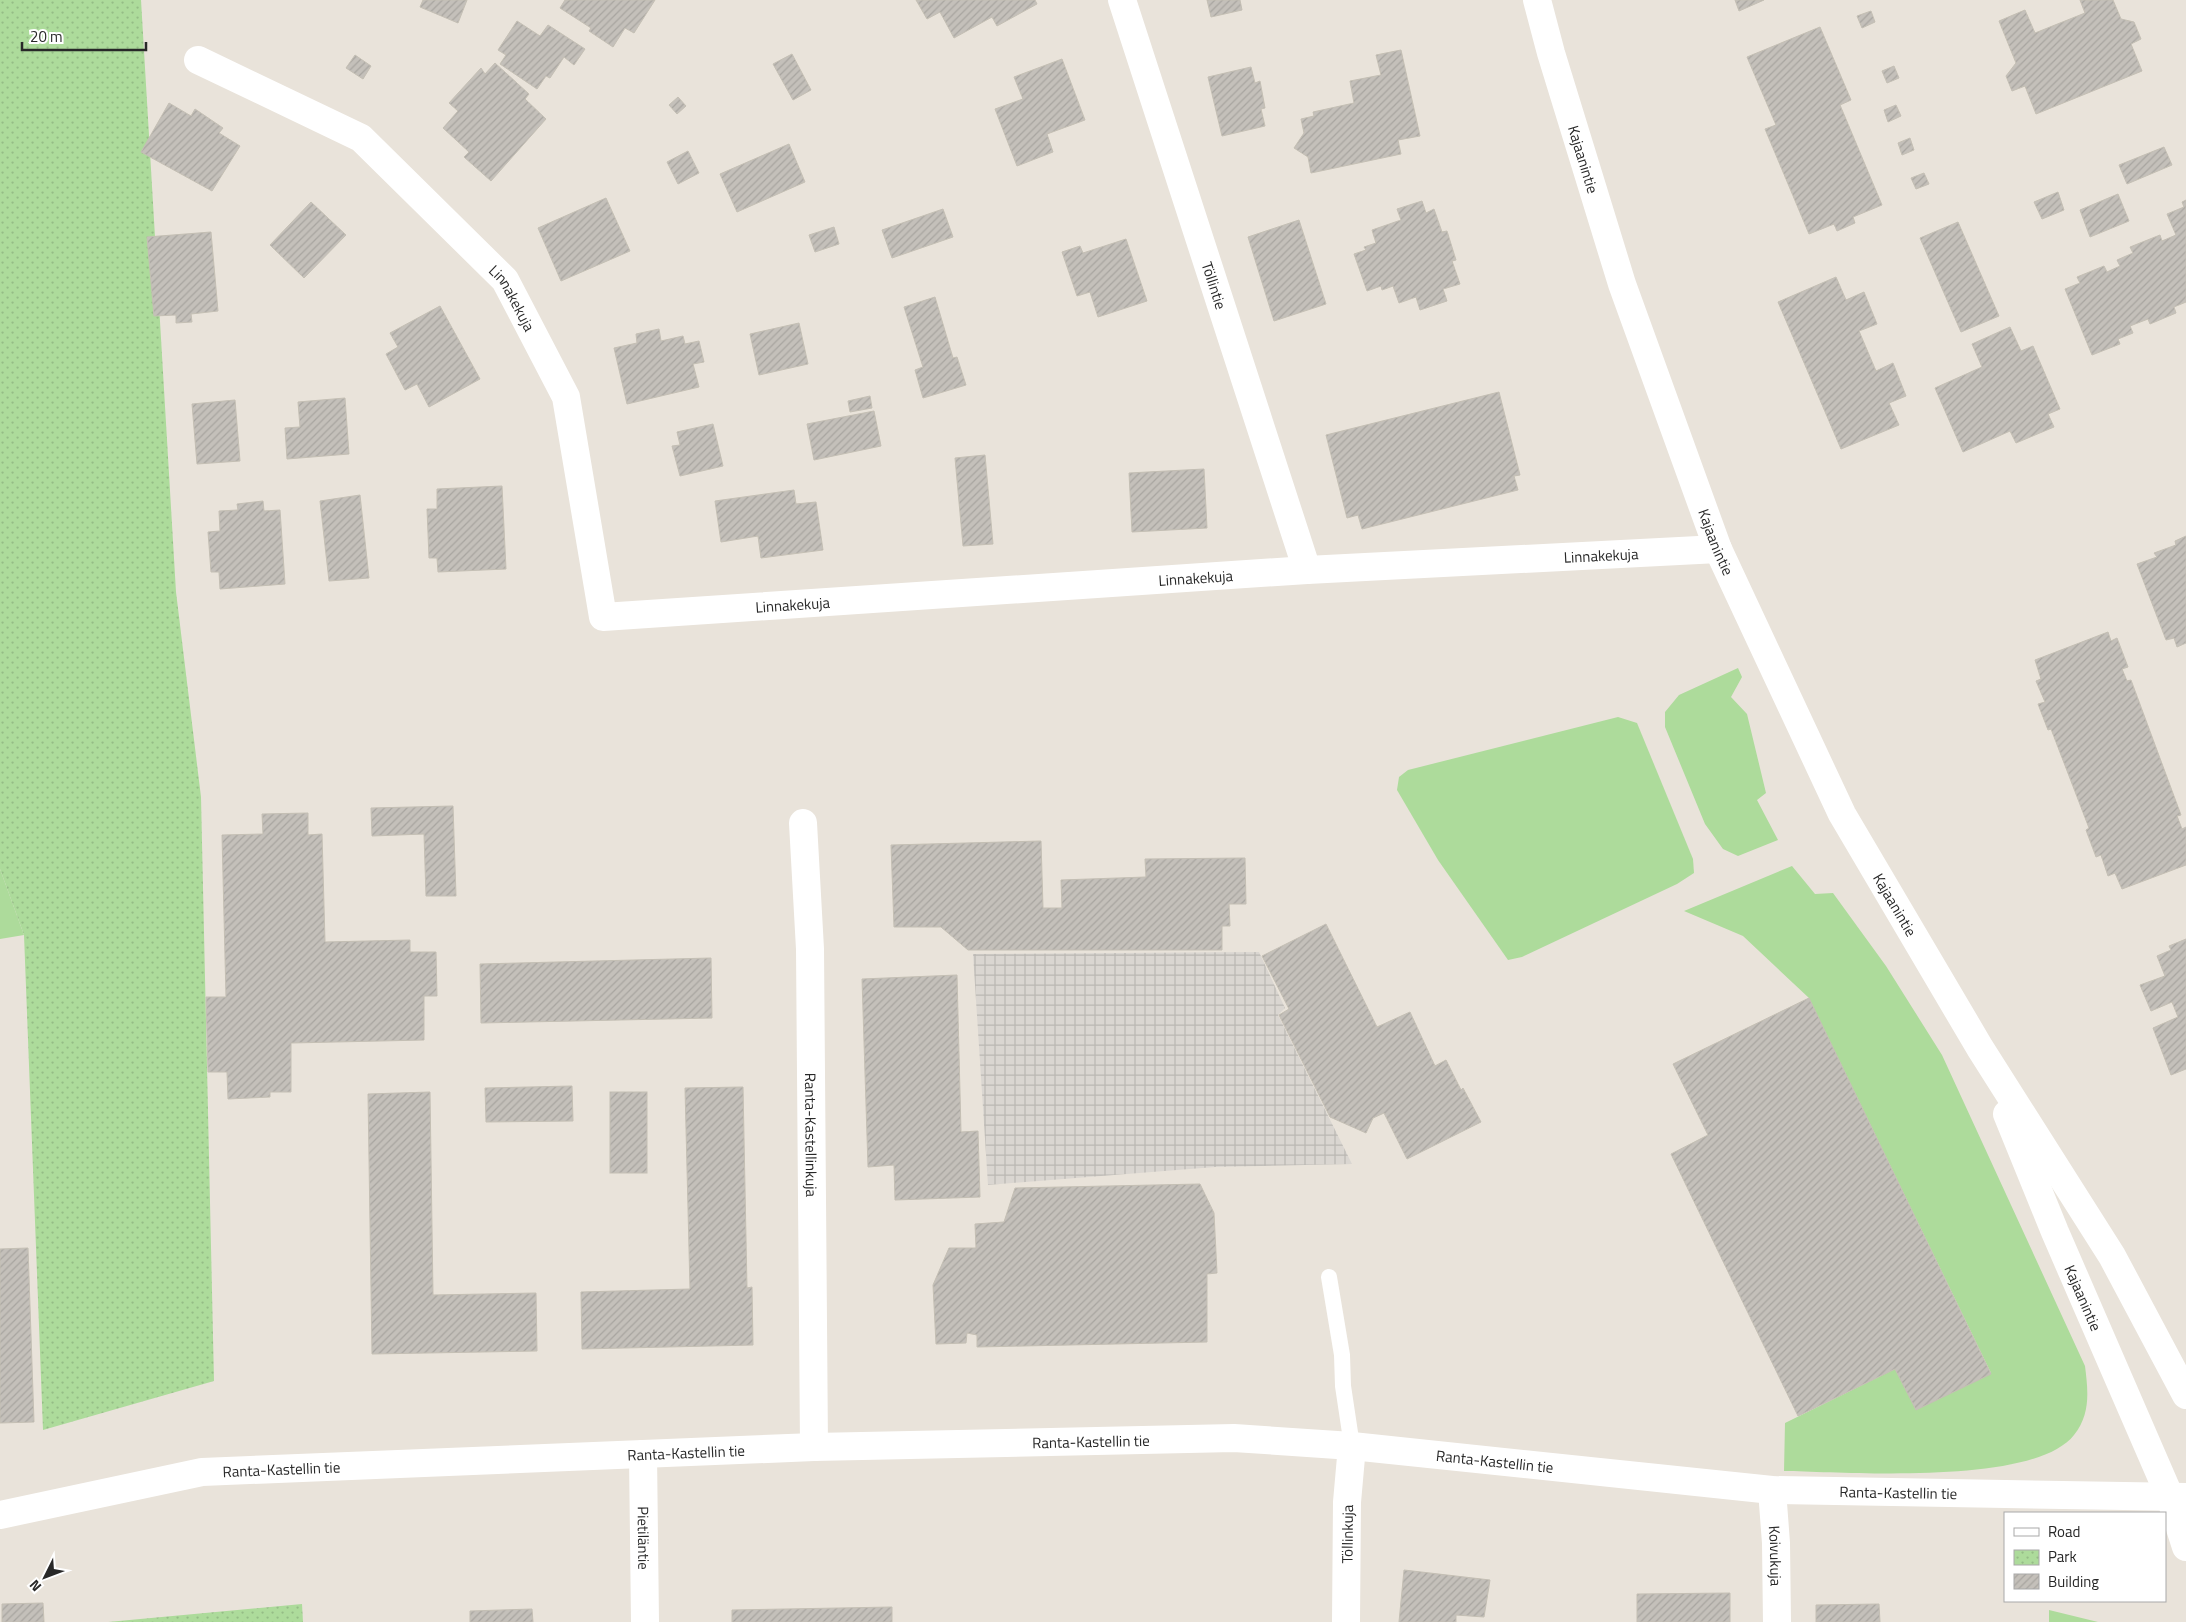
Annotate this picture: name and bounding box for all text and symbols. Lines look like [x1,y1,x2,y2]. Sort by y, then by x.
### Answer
scale bar [22,20,146,52]
text: 20 m [30,25,63,48]
street label: Kajaanintie [1562,122,1605,196]
street label: Linnakekuja [484,259,541,336]
street label: Töllintie [1196,259,1233,312]
street label: Kajaanintie [1693,505,1740,579]
street label: Linnakekuja [1563,542,1639,568]
street label: Linnakekuja [1158,563,1234,591]
street label: Linnakekuja [755,590,831,618]
street label: Kajaanintie [1868,869,1923,940]
street label: Ranta-Kastellinkuja [799,1073,823,1198]
street label: Kajaanintie [2059,1261,2108,1334]
street label: Ranta-Kastellin tie [1032,1428,1150,1454]
street label: Ranta-Kastellin tie [627,1438,745,1466]
street label: Ranta-Kastellin tie [1435,1443,1555,1479]
street label: Ranta-Kastellin tie [222,1455,341,1483]
street label: Ranta-Kastellin tie [1839,1480,1957,1505]
street label: Töllinkuja [1335,1504,1358,1563]
street label: Pietiläntie [632,1506,656,1570]
legend [2004,1512,2166,1602]
text: Road [2048,1520,2080,1543]
street label: Koivukuja [1763,1525,1788,1587]
text: Park [2048,1545,2077,1568]
north arrow [20,1552,70,1602]
text: Building [2048,1570,2099,1593]
text: N [24,1575,46,1597]

